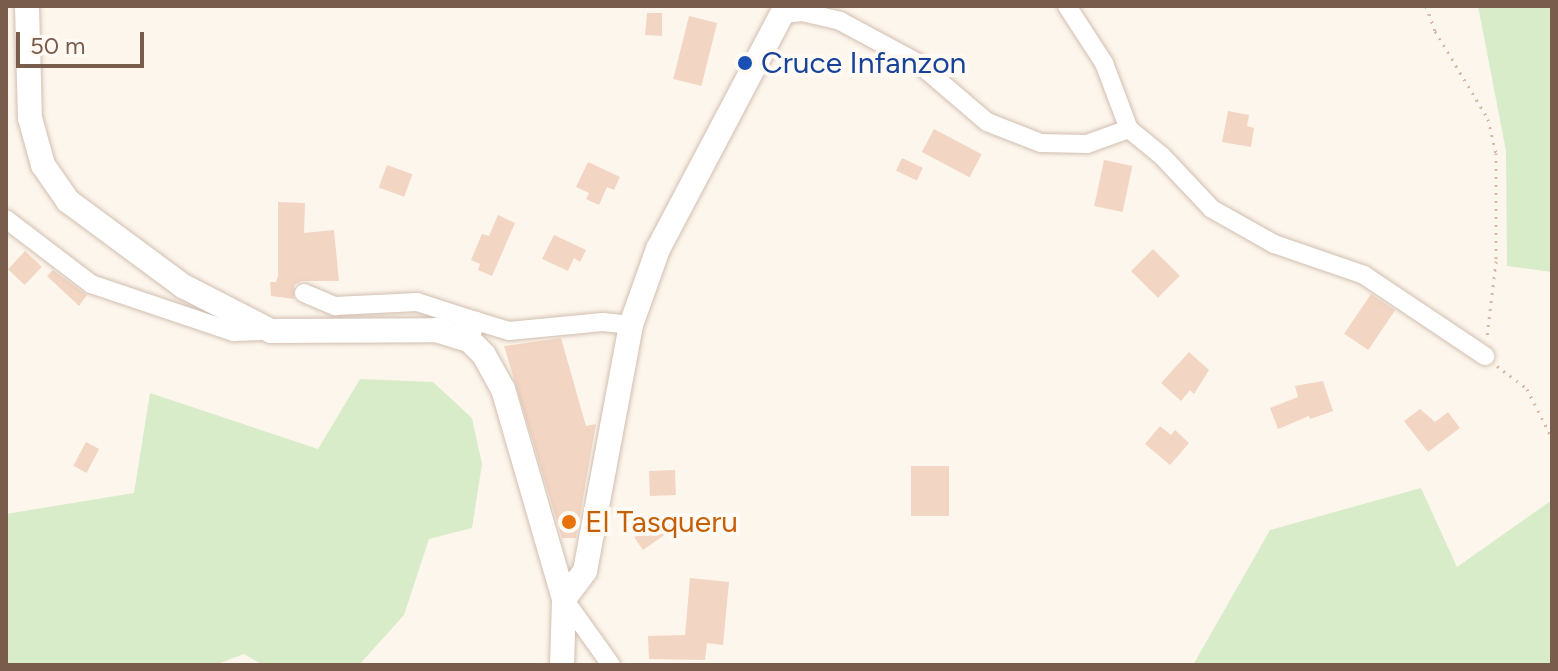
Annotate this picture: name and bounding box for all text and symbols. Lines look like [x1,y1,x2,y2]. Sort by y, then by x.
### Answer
scale bar [20,16,148,66]
text: 50 m [30,31,86,60]
place label: Cruce Infanzon [761,45,966,81]
marker: Cruce Infanzon [736,54,754,72]
place label: El Tasqueru [585,504,738,540]
marker: El Tasqueru [560,513,578,531]

